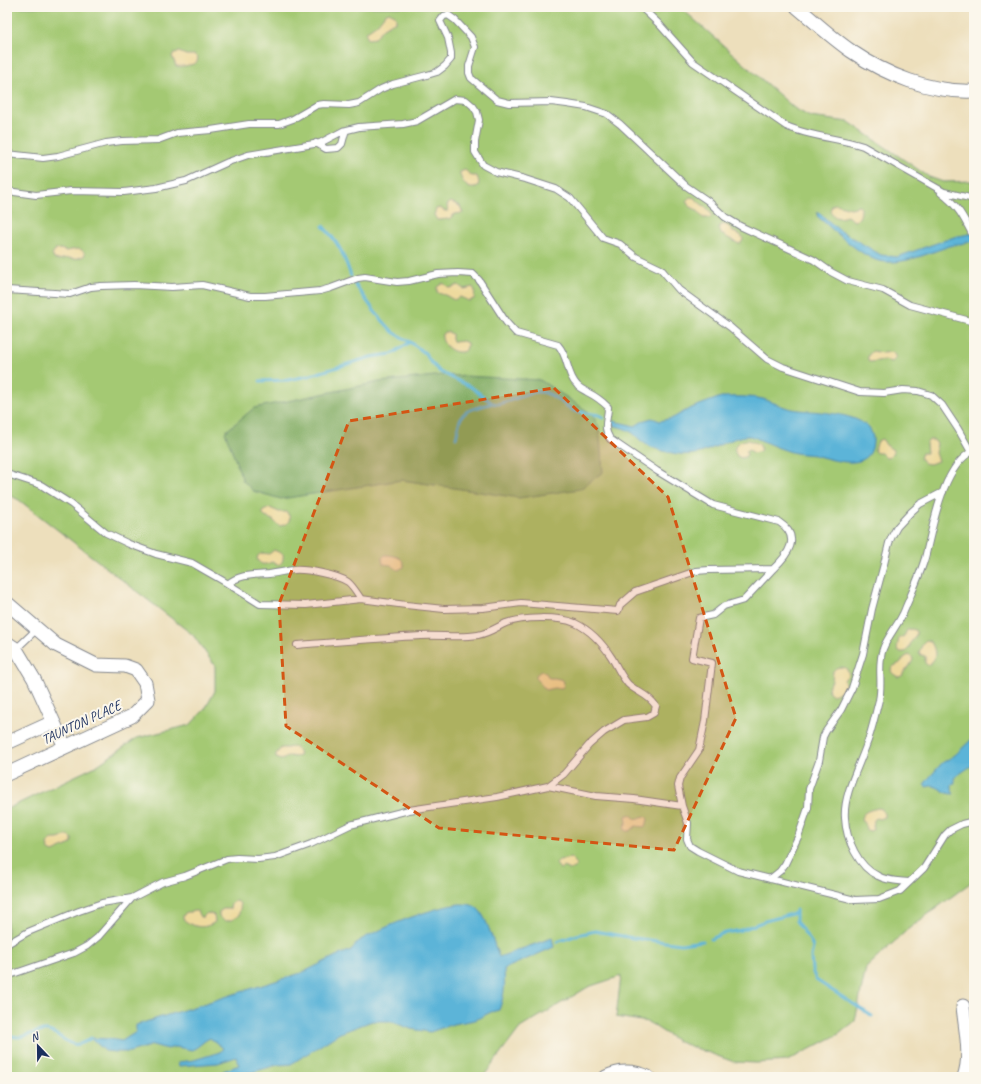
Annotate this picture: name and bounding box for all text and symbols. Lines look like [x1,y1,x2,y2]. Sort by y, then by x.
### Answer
street label: TAUNTON PLACE [39,696,126,748]
north arrow [18,1026,58,1066]
text: N [28,1028,42,1044]

